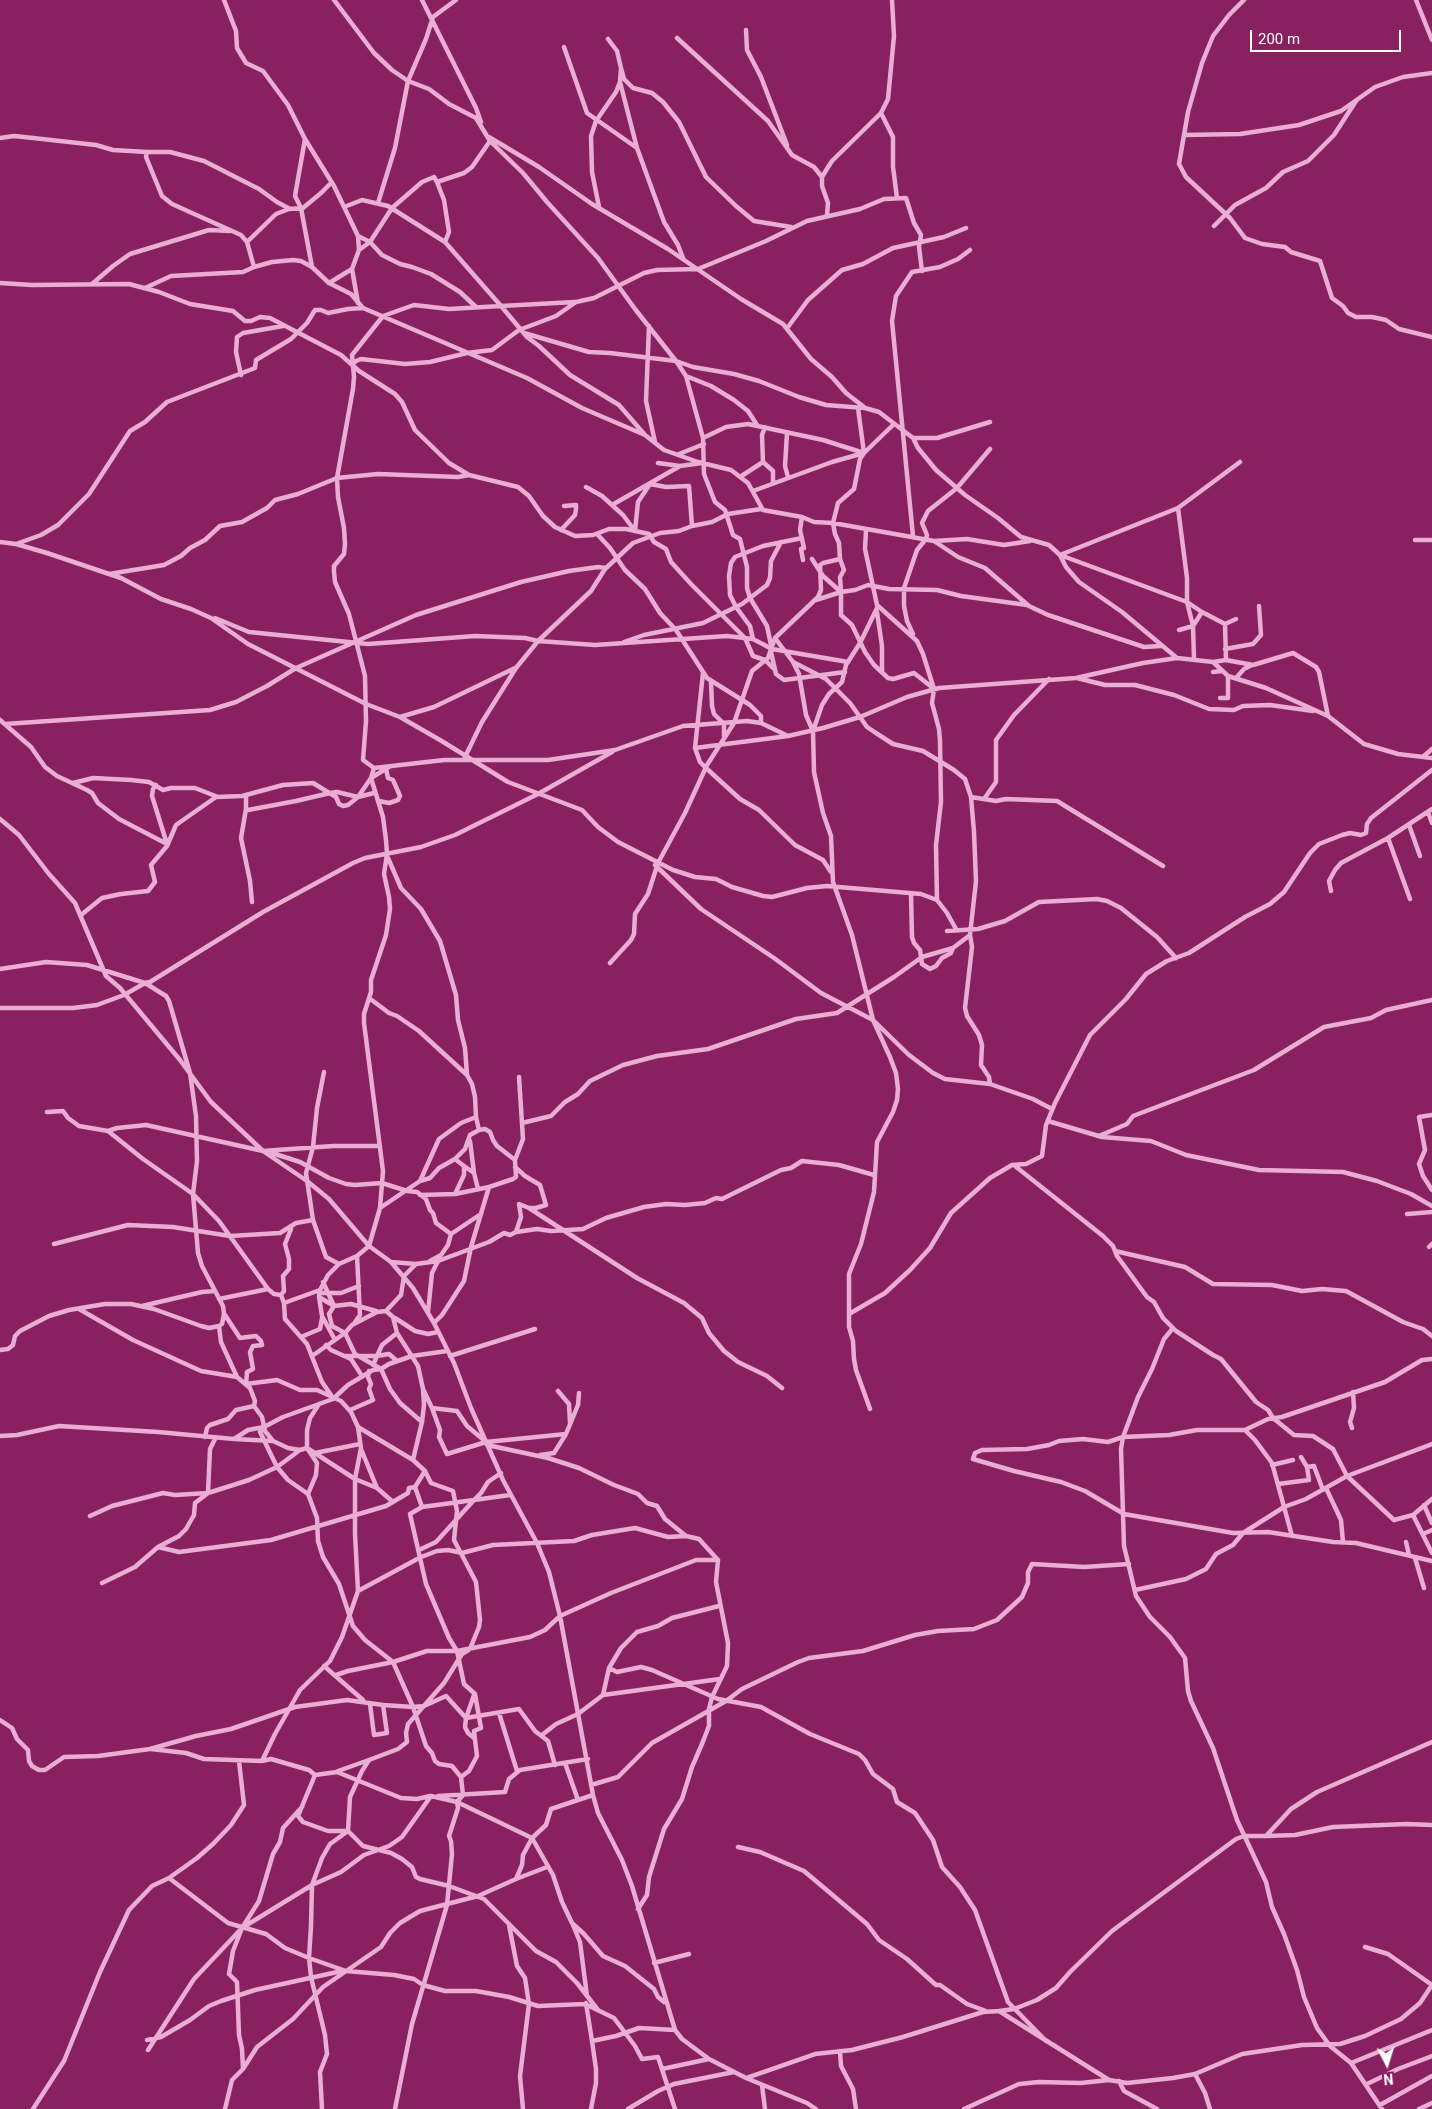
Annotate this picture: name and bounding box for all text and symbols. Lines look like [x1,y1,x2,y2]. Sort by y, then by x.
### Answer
scale bar [1252,20,1403,52]
text: 200 m [1258,30,1300,48]
north arrow [1362,2039,1412,2089]
text: N [1383,2071,1394,2087]

